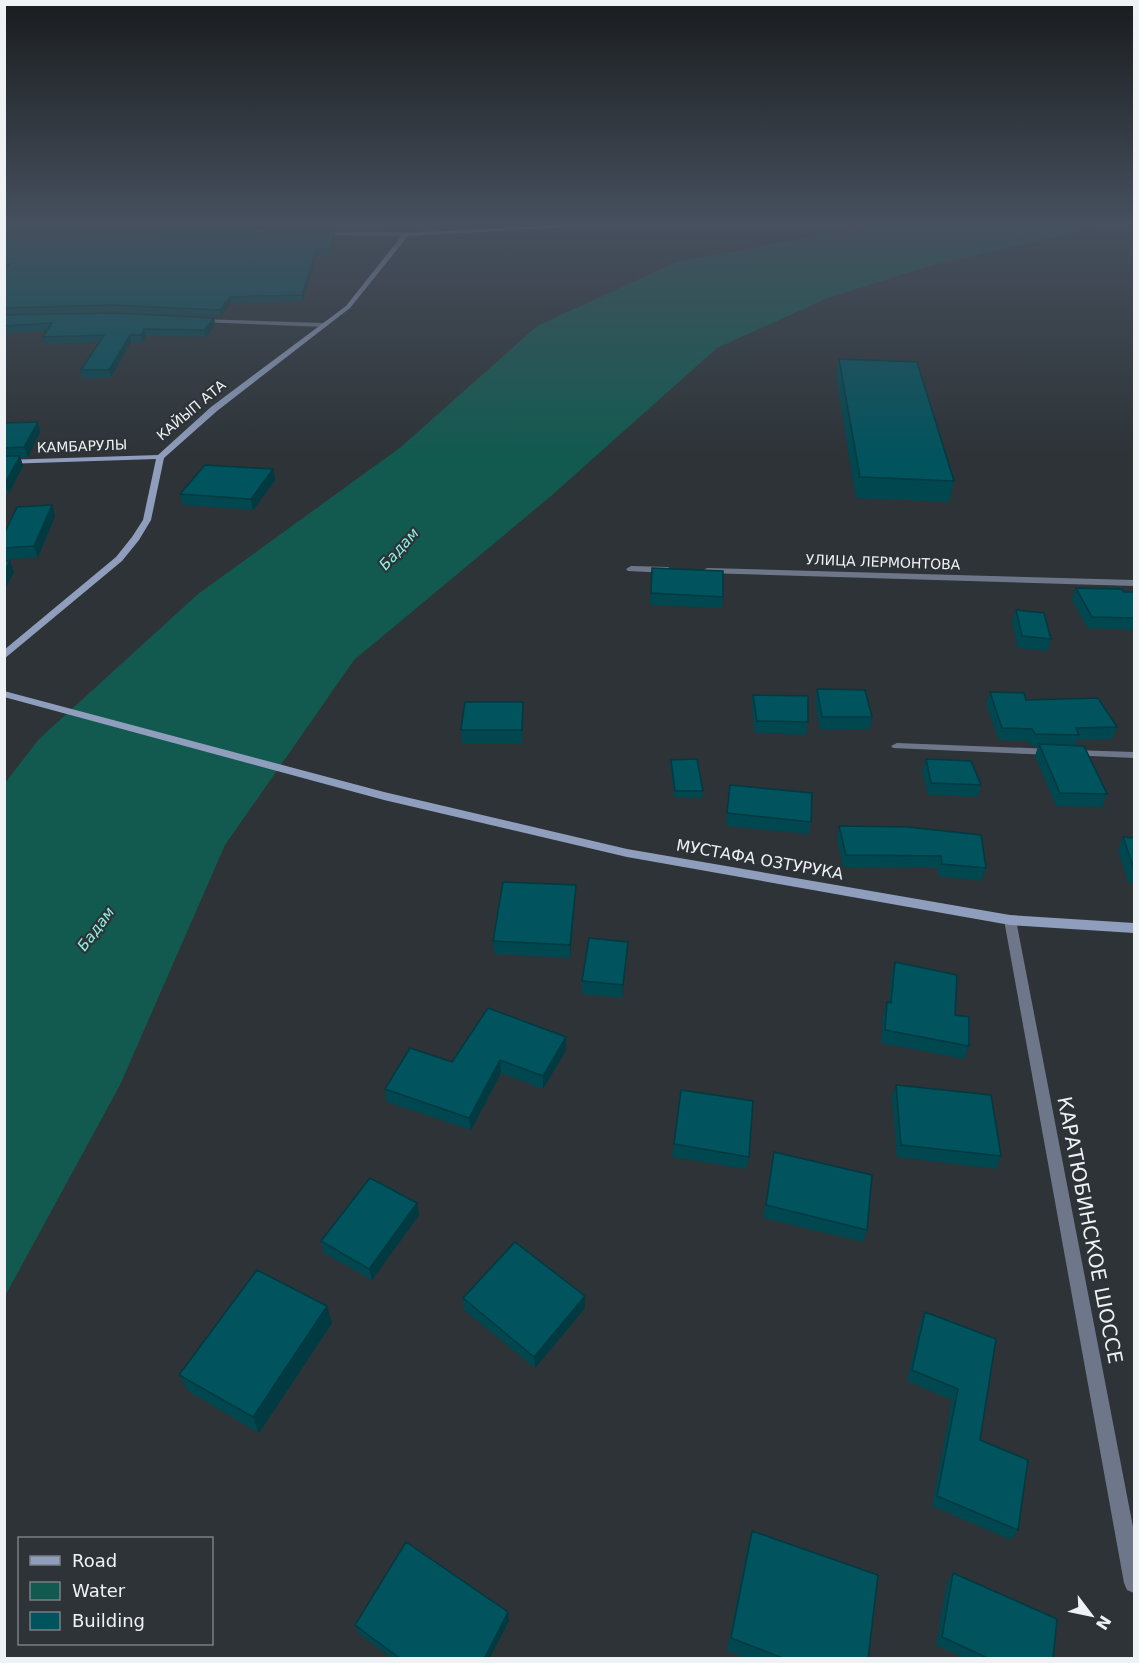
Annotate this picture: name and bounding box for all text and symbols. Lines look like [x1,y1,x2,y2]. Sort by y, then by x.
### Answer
street label: КАЙЫП АТА [153,376,229,443]
street label: КАМБАРУЛЫ [36,436,128,456]
water label: Бадам [375,524,423,574]
street label: УЛИЦА ЛЕРМОНТОВА [805,551,961,573]
street label: МУСТАФА ОЗТУРУКА [675,835,845,884]
water label: Бадам [74,903,118,955]
street label: КАРАТЮБИНСКОЕ ШОССЕ [1052,1094,1128,1366]
legend [18,1537,213,1645]
text: Road [72,1550,117,1571]
text: Water [72,1580,126,1601]
north arrow [1061,1585,1121,1645]
text: Building [72,1610,145,1631]
text: N [1092,1612,1115,1633]

